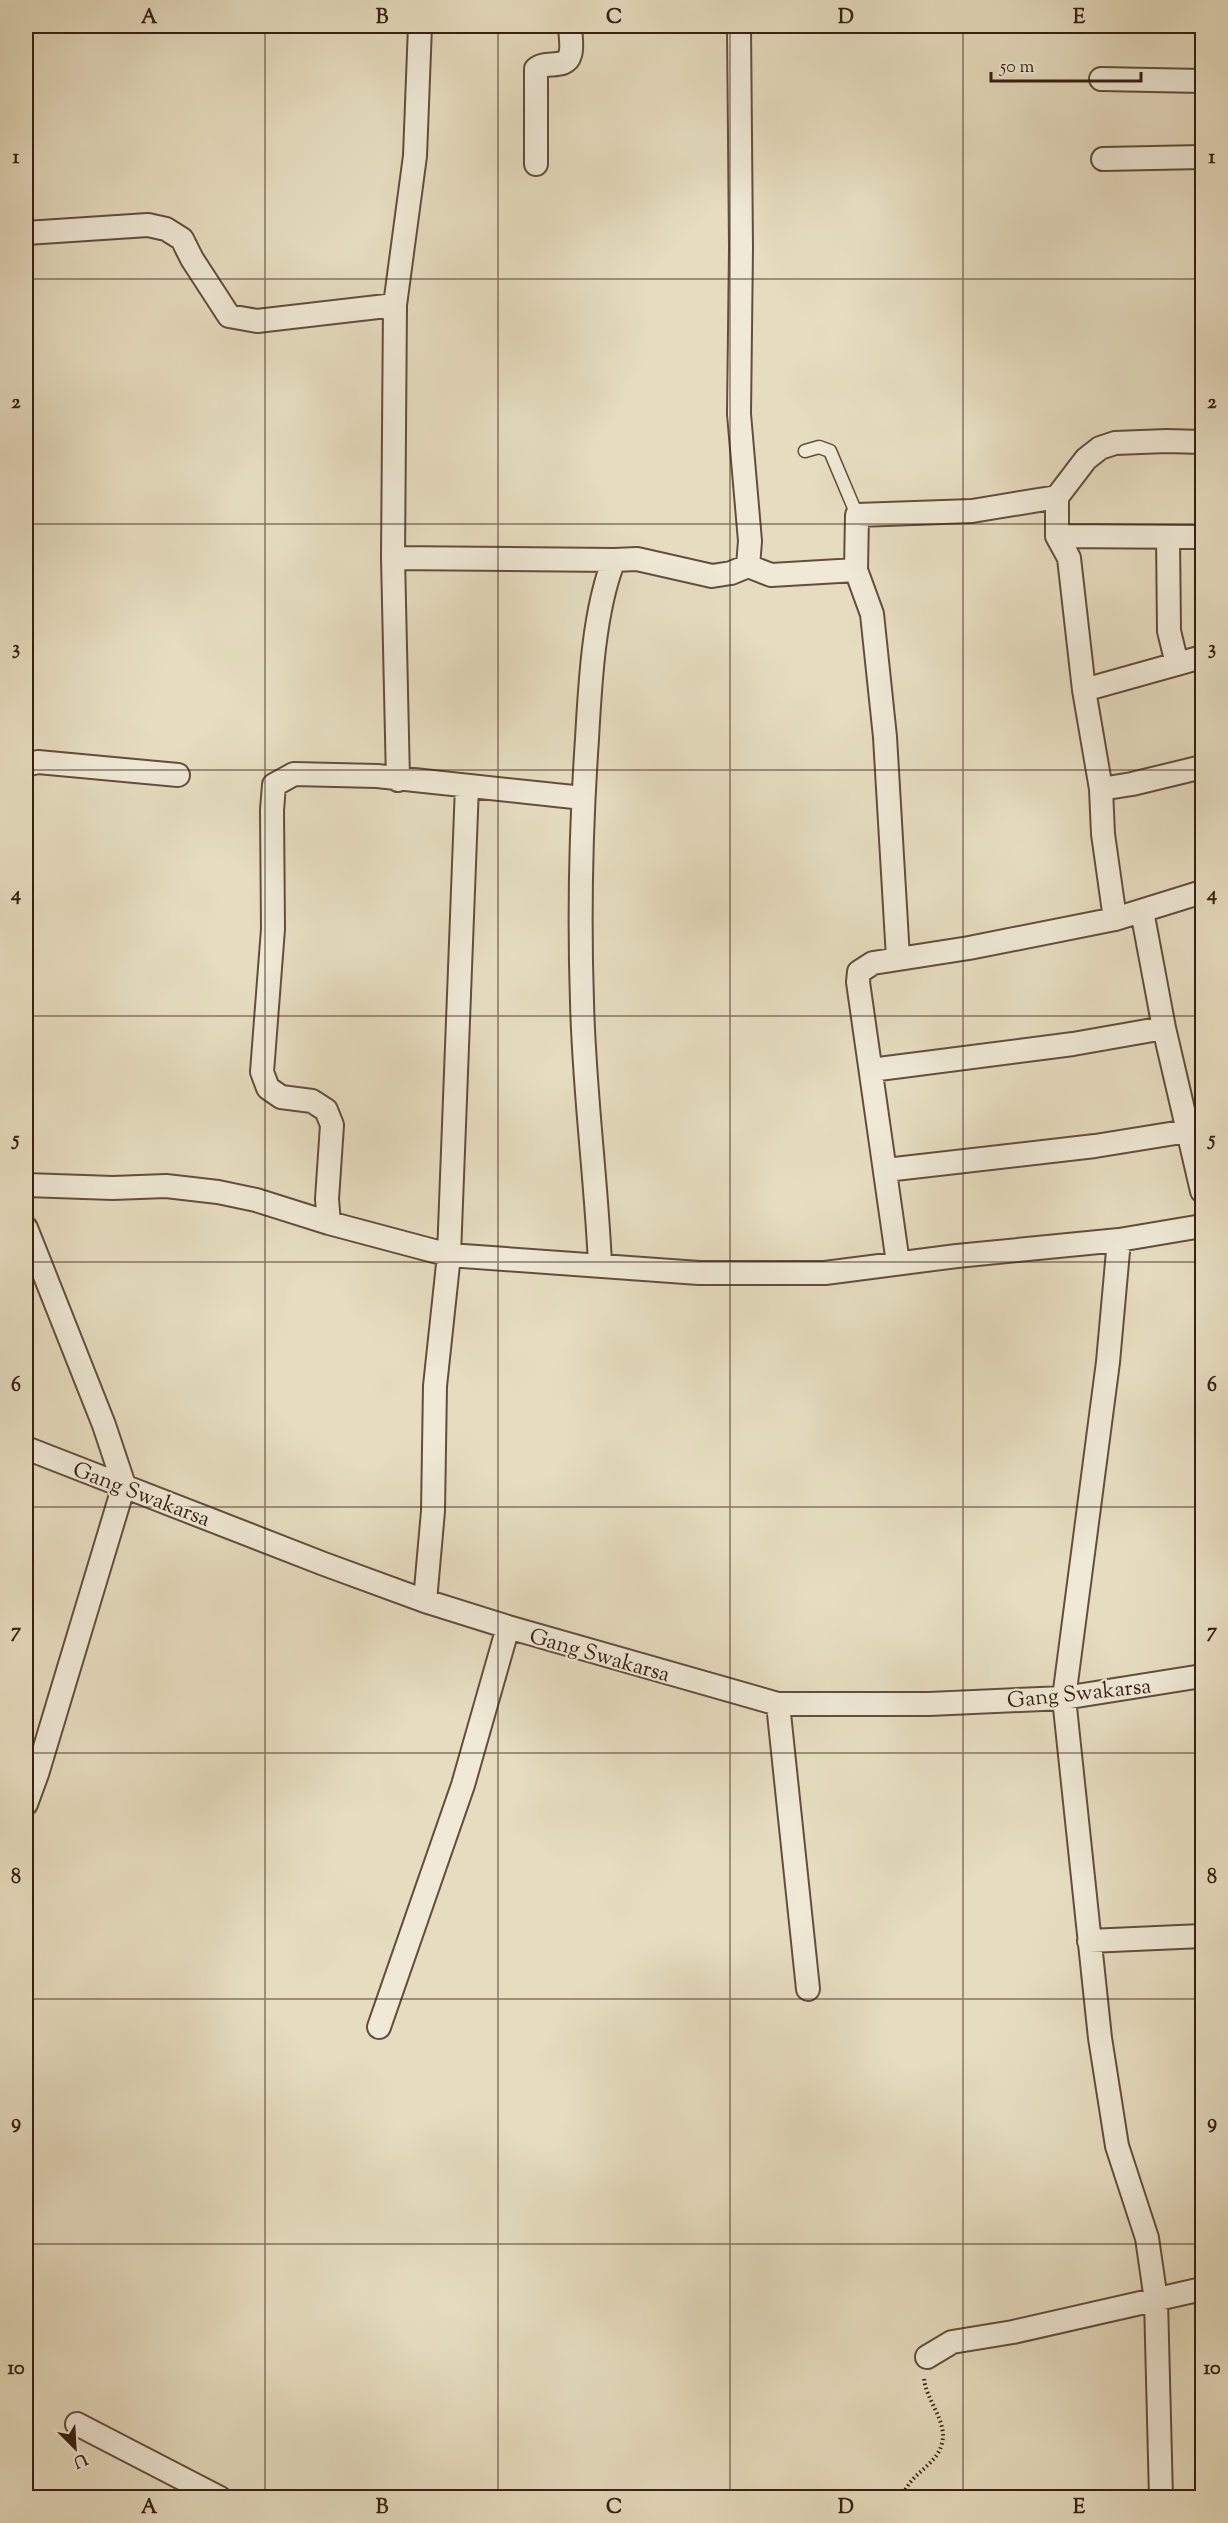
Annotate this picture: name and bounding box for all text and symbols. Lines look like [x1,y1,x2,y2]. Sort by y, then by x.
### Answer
text: A [141,4,158,33]
text: B [376,4,389,33]
text: C [606,4,622,33]
text: D [838,4,854,33]
text: E [1073,4,1086,33]
scale bar [991,45,1141,83]
text: 50 m [999,55,1035,81]
text: 1 [13,144,20,173]
text: 1 [1209,144,1216,173]
text: 2 [11,389,21,418]
text: 2 [1207,389,1217,418]
text: 3 [12,635,20,664]
text: 3 [1208,635,1216,664]
text: 4 [10,881,21,910]
text: 4 [1206,881,1217,910]
text: 5 [11,1126,20,1155]
text: 5 [1207,1126,1216,1155]
text: 6 [11,1372,21,1401]
text: 6 [1207,1372,1217,1401]
street label: Gang Swakarsa [68,1455,214,1537]
text: 7 [11,1618,22,1647]
text: 7 [1207,1618,1218,1647]
street label: Gang Swakarsa [525,1622,673,1692]
street label: Gang Swakarsa [1006,1671,1153,1718]
text: 8 [11,1864,21,1893]
text: 8 [1207,1864,1217,1893]
text: 9 [11,2109,21,2138]
text: 9 [1207,2109,1217,2138]
text: 10 [7,2355,25,2384]
text: 10 [1203,2355,1221,2384]
north arrow [45,2418,105,2478]
text: U [69,2446,91,2473]
text: A [141,2494,158,2523]
text: B [376,2494,389,2523]
text: C [606,2494,622,2523]
text: D [838,2494,854,2523]
text: E [1073,2494,1086,2523]

